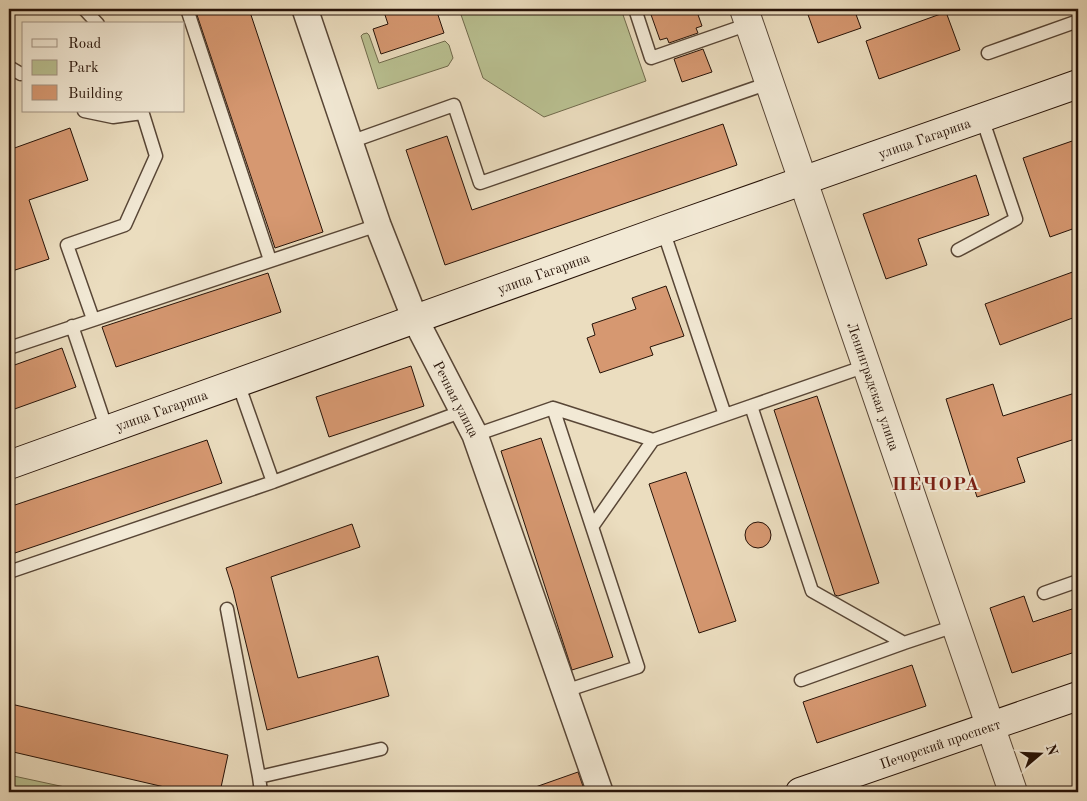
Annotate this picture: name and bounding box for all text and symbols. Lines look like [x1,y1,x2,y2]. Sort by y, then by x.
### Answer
legend [22,22,185,112]
text: Road [68,37,102,52]
text: Park [68,61,99,76]
text: Building [68,87,123,102]
street label: улица Гагарина [877,116,973,162]
street label: улица Гагарина [496,251,592,297]
street label: Ленинградская улица [844,321,901,453]
street label: Речная улица [430,359,481,440]
street label: улица Гагарина [114,388,210,434]
district label: ПЕЧОРА [892,476,980,495]
street label: Печорский проспект [878,717,1003,772]
north arrow [1014,728,1064,778]
text: N [1043,743,1060,758]

